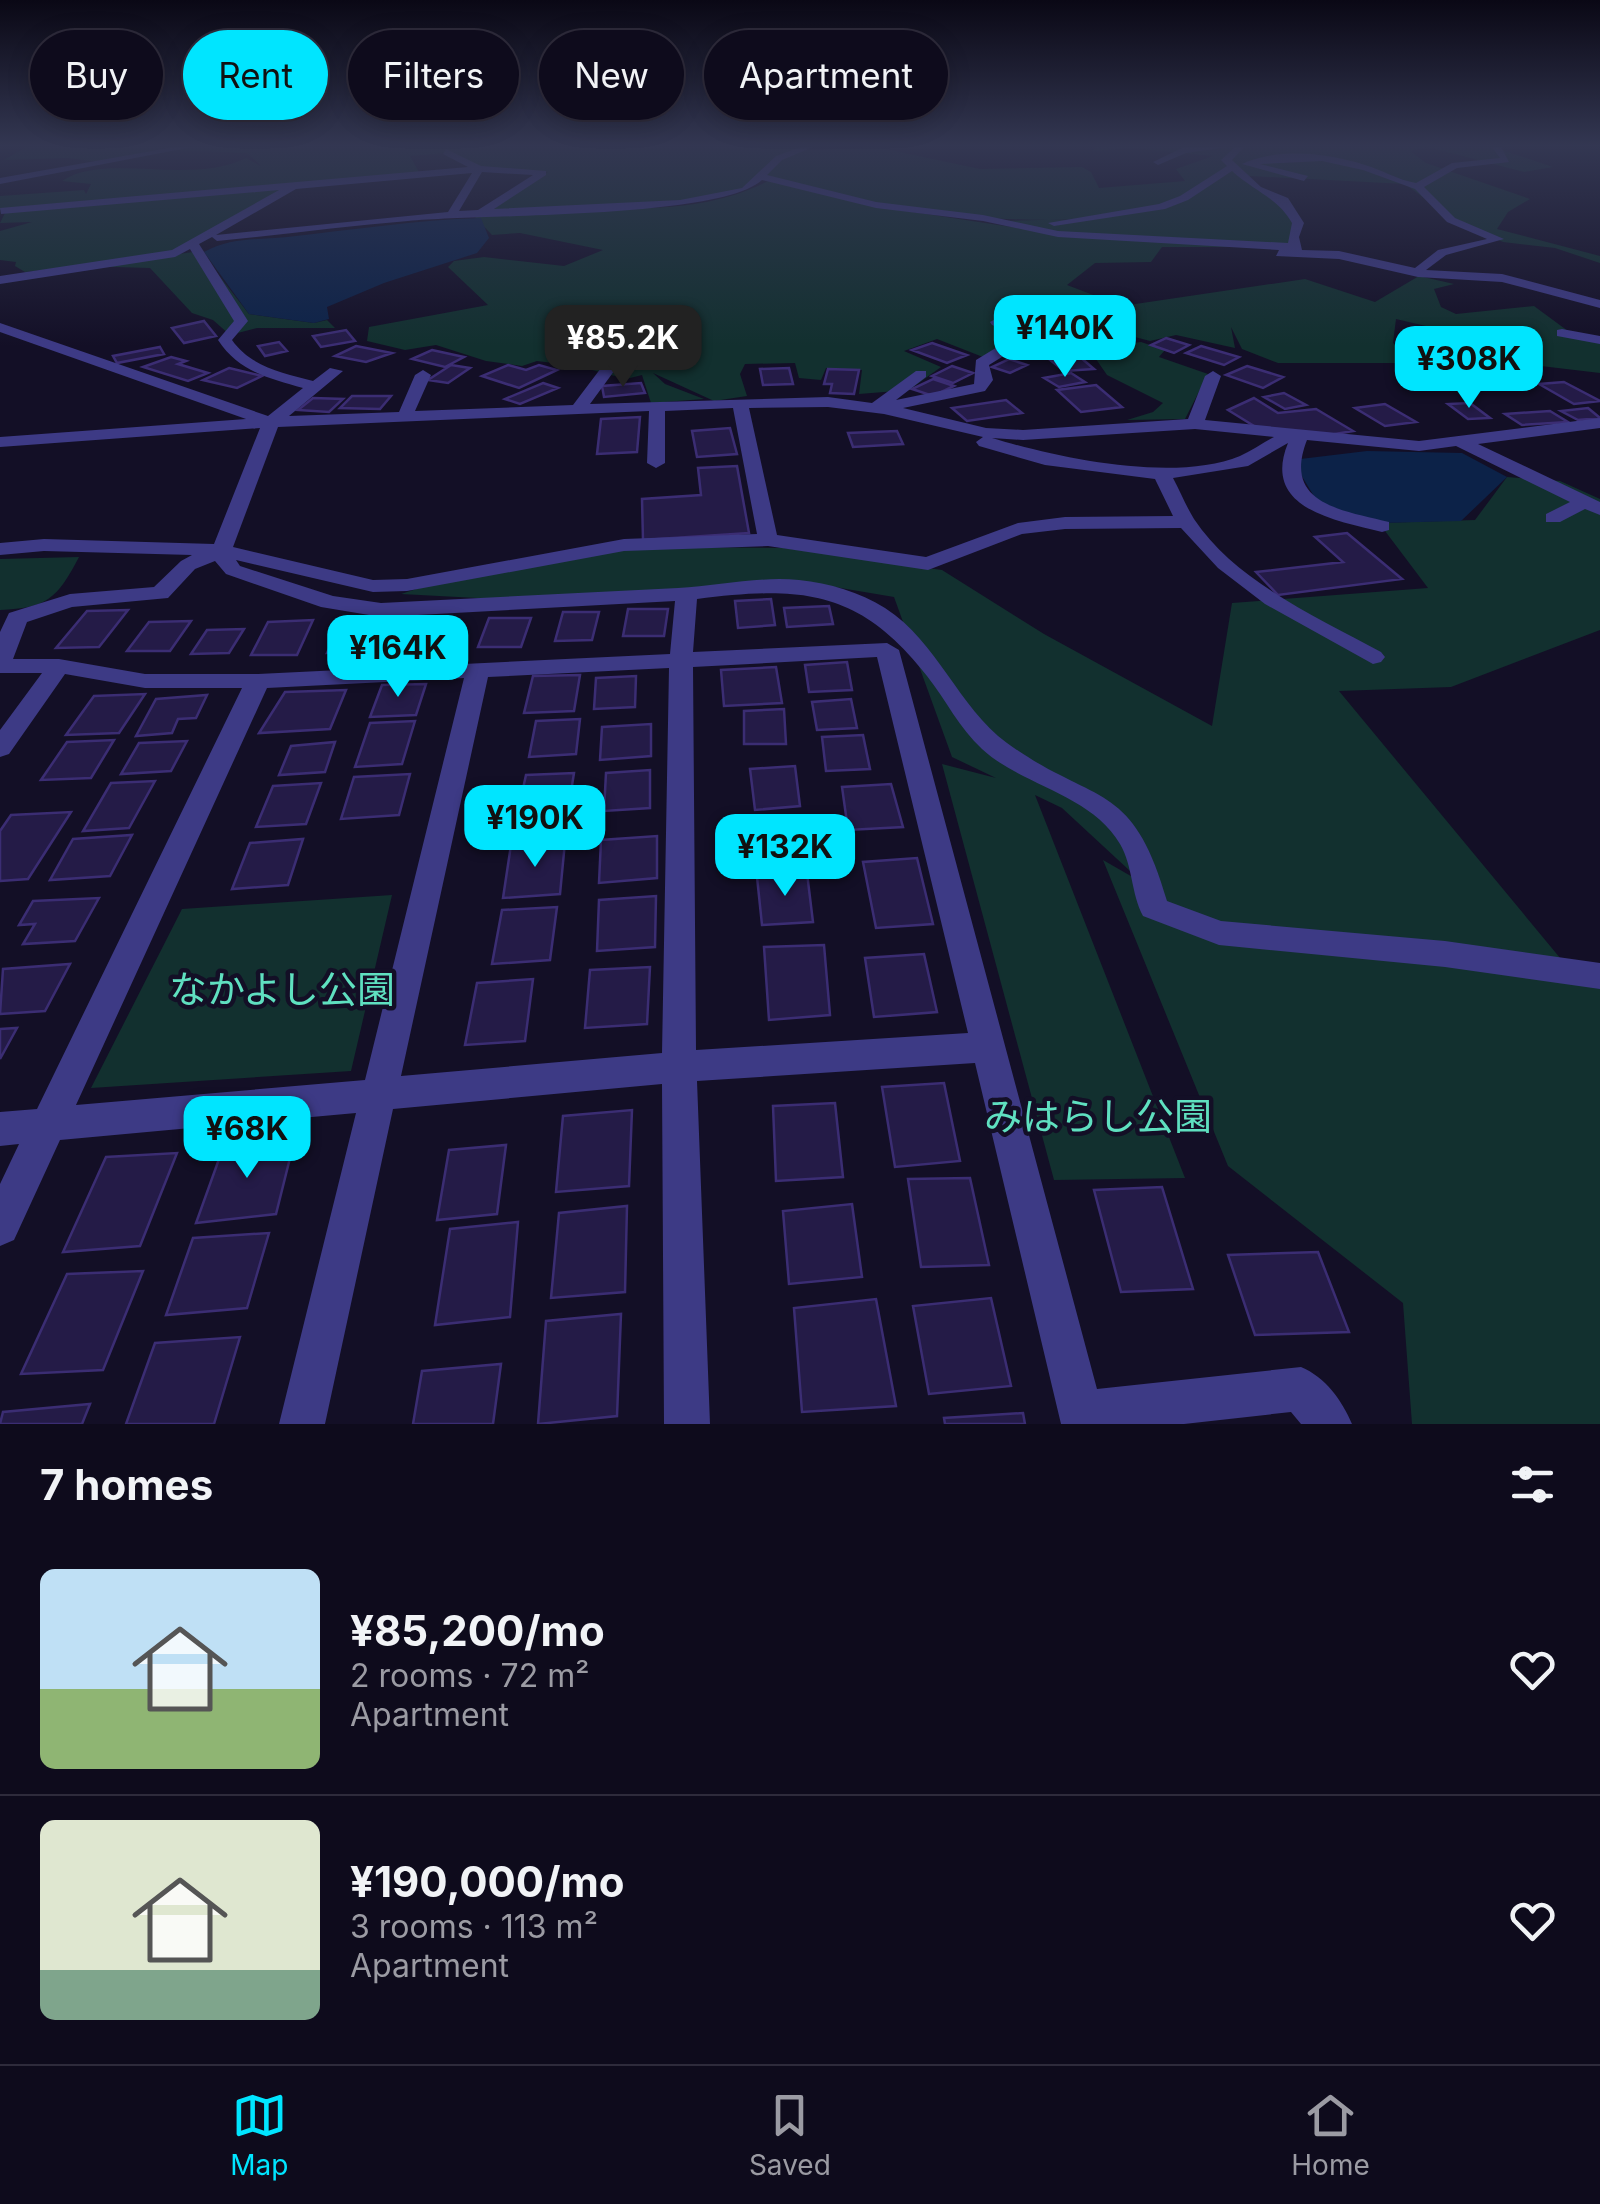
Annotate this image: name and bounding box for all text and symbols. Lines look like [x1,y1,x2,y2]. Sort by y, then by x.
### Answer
chip: Buy [30,30,163,120]
chip: Rent [183,30,328,120]
chip: Filters [348,30,519,120]
chip: New [539,30,684,120]
chip: Apartment [704,30,948,120]
pin: ¥140K [995,295,1135,380]
pin: ¥85.2K [542,305,704,390]
text: ¥140K [1016,308,1114,347]
text: ¥85.2K [567,318,679,357]
pin: ¥308K [1399,326,1539,411]
text: ¥308K [1417,339,1521,378]
pin: ¥164K [328,615,468,700]
text: ¥164K [349,628,447,667]
pin: ¥190K [465,785,605,870]
text: ¥190K [486,798,584,837]
pin: ¥132K [715,814,855,899]
text: ¥132K [737,827,833,866]
park label: なかよし公園 [169,966,395,1012]
park label: みはらし公園 [984,1093,1212,1139]
pin: ¥68K [188,1096,306,1181]
text: ¥68K [206,1109,288,1148]
icon: filters [1505,1457,1560,1512]
text: 7 homes [40,1459,213,1510]
text: ¥85,200/mo [350,1605,605,1656]
icon: home [120,1609,240,1729]
icon: heart [1505,1642,1560,1697]
text: 2 rooms · 72 m² [350,1656,589,1695]
text: Apartment [350,1695,509,1734]
text: ¥190,000/mo [350,1856,625,1907]
icon: home [120,1860,240,1980]
icon: heart [1505,1893,1560,1948]
text: 3 rooms · 113 m² [350,1907,598,1946]
text: Apartment [350,1946,509,1985]
tab: Map [230,2088,288,2182]
tab: Saved [749,2088,831,2182]
tab: Home [1291,2088,1370,2182]

